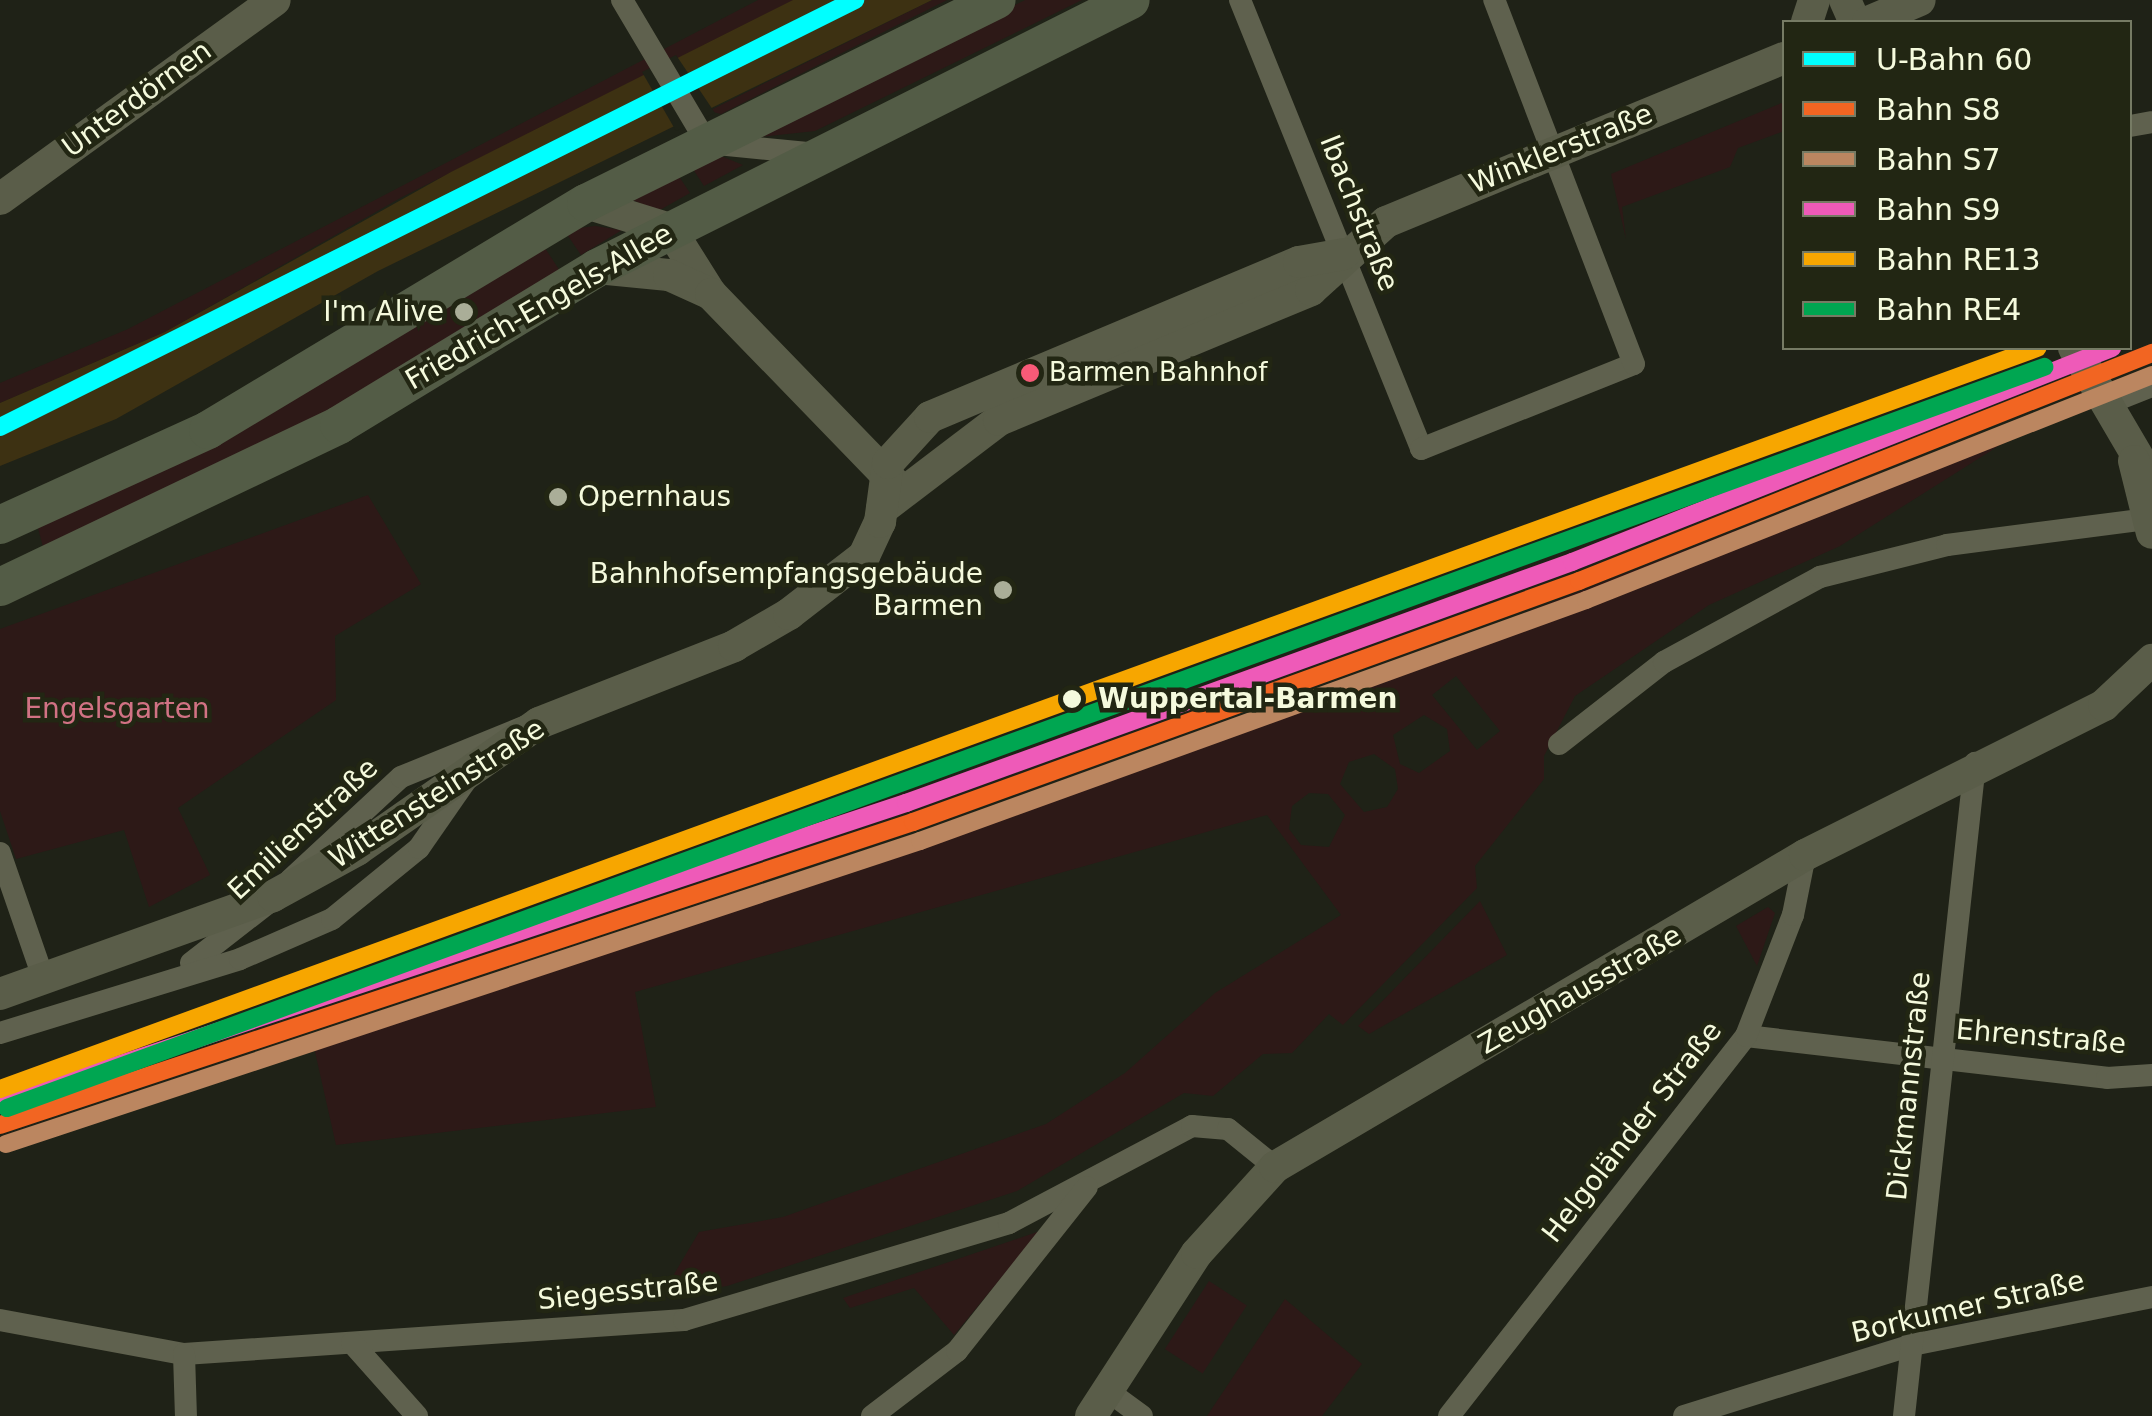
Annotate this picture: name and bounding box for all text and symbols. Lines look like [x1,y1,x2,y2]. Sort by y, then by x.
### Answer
legend [1782,20,2132,350]
street label: Unterdörnen [56,34,218,164]
text: U-Bahn 60 [1876,42,2032,77]
text: Bahn S8 [1876,92,2001,127]
street label: Winklerstraße [1465,97,1657,201]
street label: Ibachstraße [1312,130,1406,296]
text: Bahn S7 [1876,142,2001,177]
text: Bahn S9 [1876,192,2001,227]
street label: Friedrich-Engels-Allee [400,217,678,397]
text: Bahn RE13 [1876,242,2041,277]
text: Bahn RE4 [1876,292,2021,327]
place label: I'm Alive [323,295,444,329]
marker: I'm Alive [453,301,475,323]
place label: Barmen Bahnhof [1049,357,1267,389]
marker: Barmen Bahnhof [1020,363,1040,383]
place label: Opernhaus [578,480,731,514]
marker: Opernhaus [547,486,569,508]
place label: Bahnhofsempfangsgebäude Barmen [590,557,983,623]
marker: Bahnhofsempfangsgebäude Barmen [992,579,1014,601]
marker: Wuppertal-Barmen [1055,682,1089,716]
place label: Wuppertal-Barmen [1098,682,1397,716]
park label: Engelsgarten [24,692,210,726]
street label: Wittensteinstraße [323,712,551,876]
street label: Emilienstraße [221,751,385,907]
street label: Zeughausstraße [1473,918,1687,1062]
street label: Dickmannstraße [1880,970,1938,1202]
street label: Ehrenstraße [1955,1013,2127,1061]
street label: Helgoländer Straße [1535,1015,1729,1249]
street label: Borkumer Straße [1848,1264,2088,1350]
street label: Siegesstraße [536,1265,720,1317]

